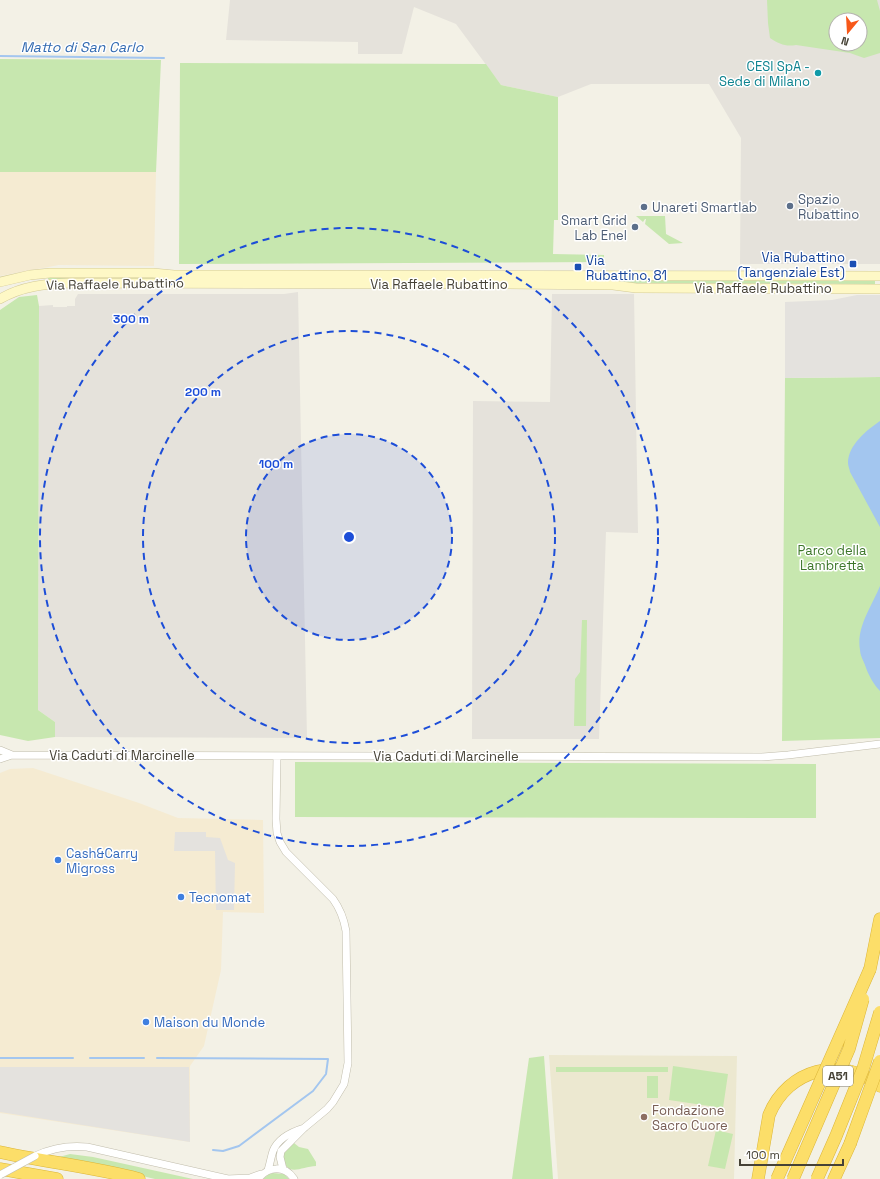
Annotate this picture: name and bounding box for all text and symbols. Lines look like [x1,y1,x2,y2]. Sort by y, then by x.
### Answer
north arrow [828,12,868,52]
text: N [839,34,851,49]
water label: Matto di San Carlo [21,38,144,56]
place label: CESI SpA - Sede di Milano [719,58,810,90]
marker: CESI SpA - Sede di Milano [813,68,823,78]
place label: Spazio Rubattino [798,191,859,223]
place label: Unareti Smartlab [652,199,757,216]
marker: Spazio Rubattino [785,201,795,211]
marker: Unareti Smartlab [639,202,649,212]
place label: Smart Grid Lab Enel [561,212,627,244]
marker: Smart Grid Lab Enel [630,222,640,232]
place label: Via Rubattino (Tangenziale Est) [738,249,845,281]
place label: Via Rubattino, 81 [586,252,667,284]
marker: Via Rubattino (Tangenziale Est) [848,259,858,269]
marker: Via Rubattino, 81 [573,262,583,272]
street label: Via Raffaele Rubattino [46,274,184,294]
street label: Via Raffaele Rubattino [370,276,508,293]
street label: Via Raffaele Rubattino [694,280,832,297]
text: 300 m [113,311,149,327]
text: 200 m [185,384,221,400]
text: 100 m [259,456,293,472]
centre of rings [342,530,356,544]
park label: Parco della Lambretta [798,542,867,574]
street label: Via Caduti di Marcinelle [49,747,195,764]
street label: Via Caduti di Marcinelle [373,748,519,765]
place label: Cash&Carry Migross [66,845,138,877]
marker: Cash&Carry Migross [53,855,63,865]
place label: Tecnomat [189,889,251,906]
marker: Tecnomat [176,892,186,902]
place label: Maison du Monde [154,1014,265,1031]
marker: Maison du Monde [141,1017,151,1027]
road number: A51 [823,1066,853,1086]
place label: Fondazione Sacro Cuore [652,1102,728,1134]
marker: Fondazione Sacro Cuore [639,1112,649,1122]
scale bar [740,1141,843,1167]
text: 100 m [746,1147,780,1163]

